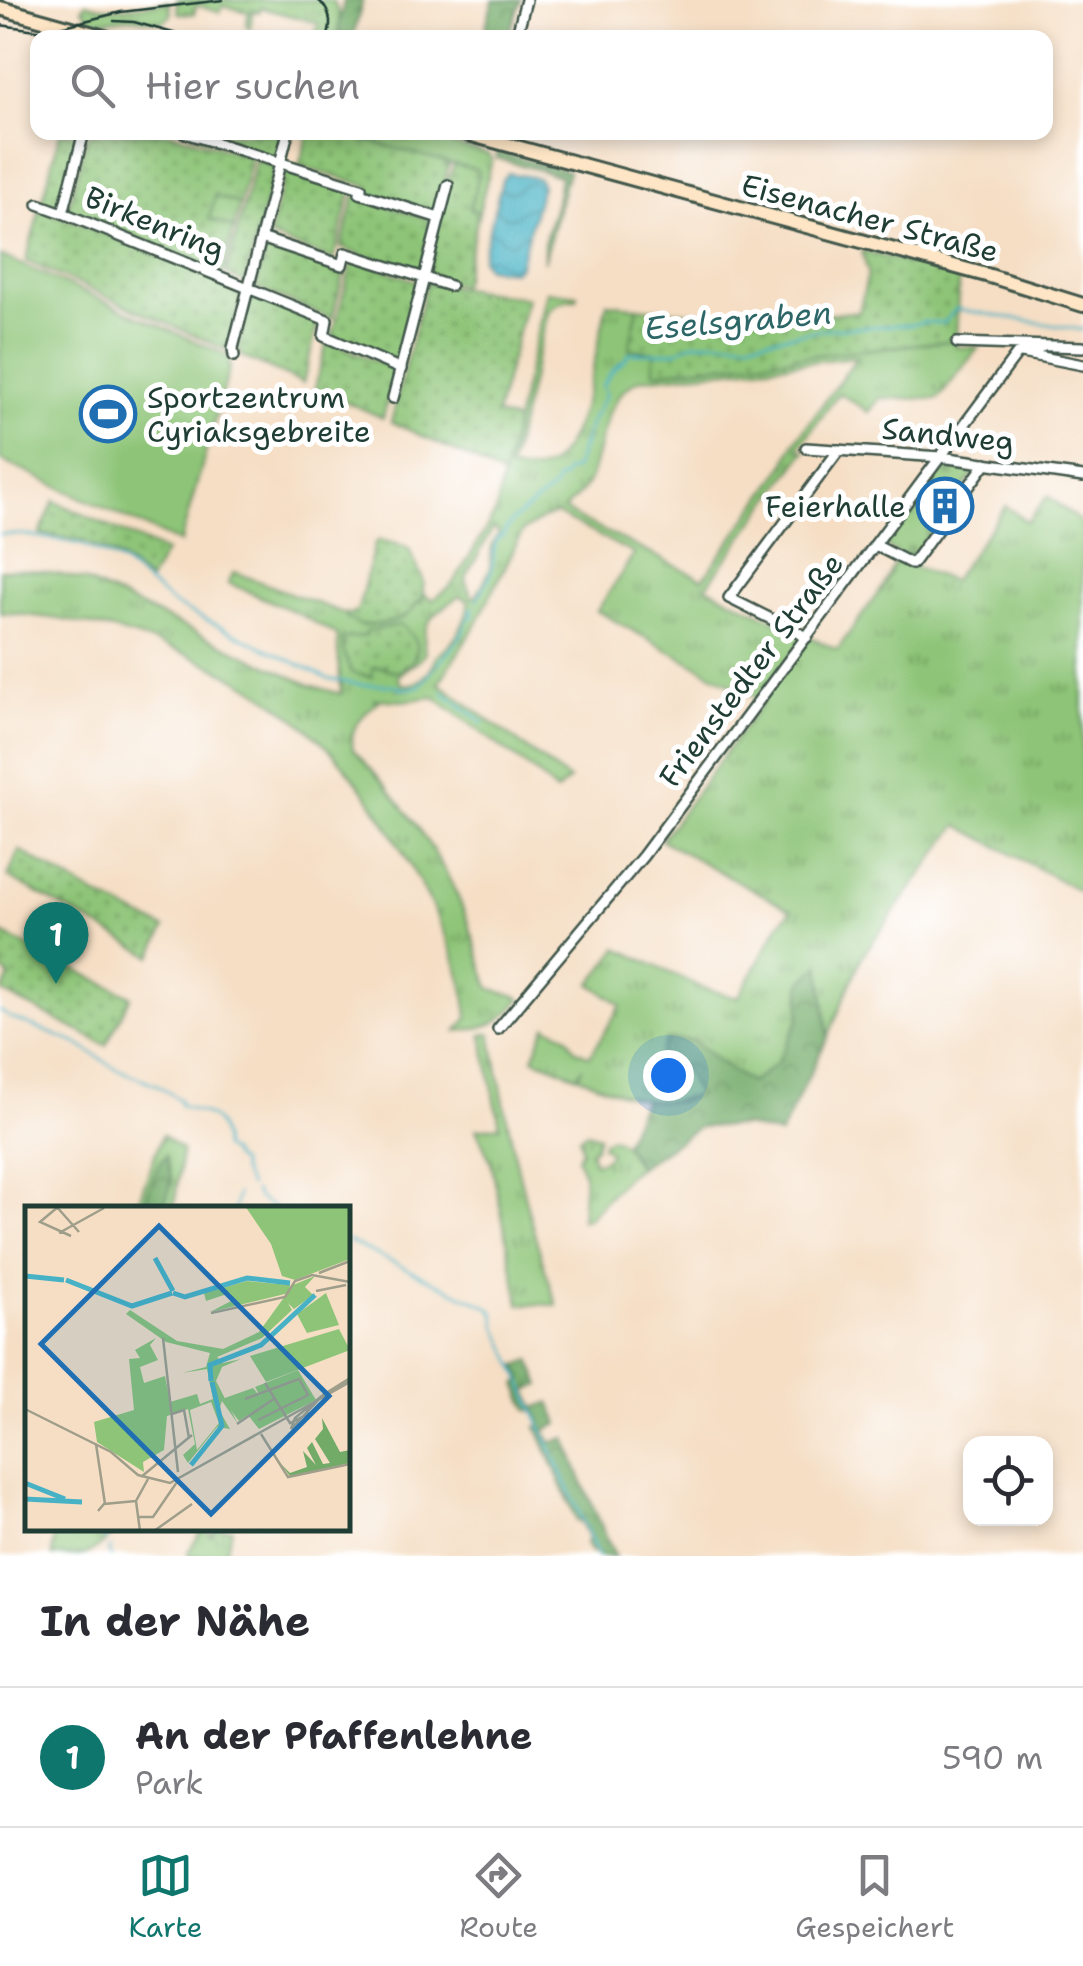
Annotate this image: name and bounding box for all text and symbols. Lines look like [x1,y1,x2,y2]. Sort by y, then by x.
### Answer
search box [30,30,1053,140]
icon: search [65,58,120,113]
text: Hier suchen [145,60,360,111]
street label: Eisenacher Straße [737,164,1003,272]
street label: Birkenring [79,176,231,270]
water label: Eselsgraben [643,290,833,350]
place label: Sportzentrum Cyriaksgebreite [147,377,371,452]
sports icon: Sportzentrum Cyriaksgebreite [78,384,138,444]
street label: Sandweg [880,408,1016,462]
building icon: Feierhalle [915,476,975,536]
place label: Feierhalle [765,486,906,527]
street label: Frienstedter Straße [649,545,853,795]
pin: 1 [23,902,88,984]
your location [643,1050,694,1101]
inset map [25,1206,350,1531]
map controls [963,1436,1053,1526]
button: locate [963,1436,1053,1526]
text: In der Nähe [40,1593,310,1649]
text: An der Pfaffenlehne [135,1710,533,1761]
text: 1 [65,1736,80,1779]
text: 590 m [942,1736,1043,1779]
text: Park [135,1761,204,1804]
tab: Karte [128,1848,202,1946]
tab: Route [459,1848,538,1946]
tab: Gespeichert [795,1848,955,1946]

